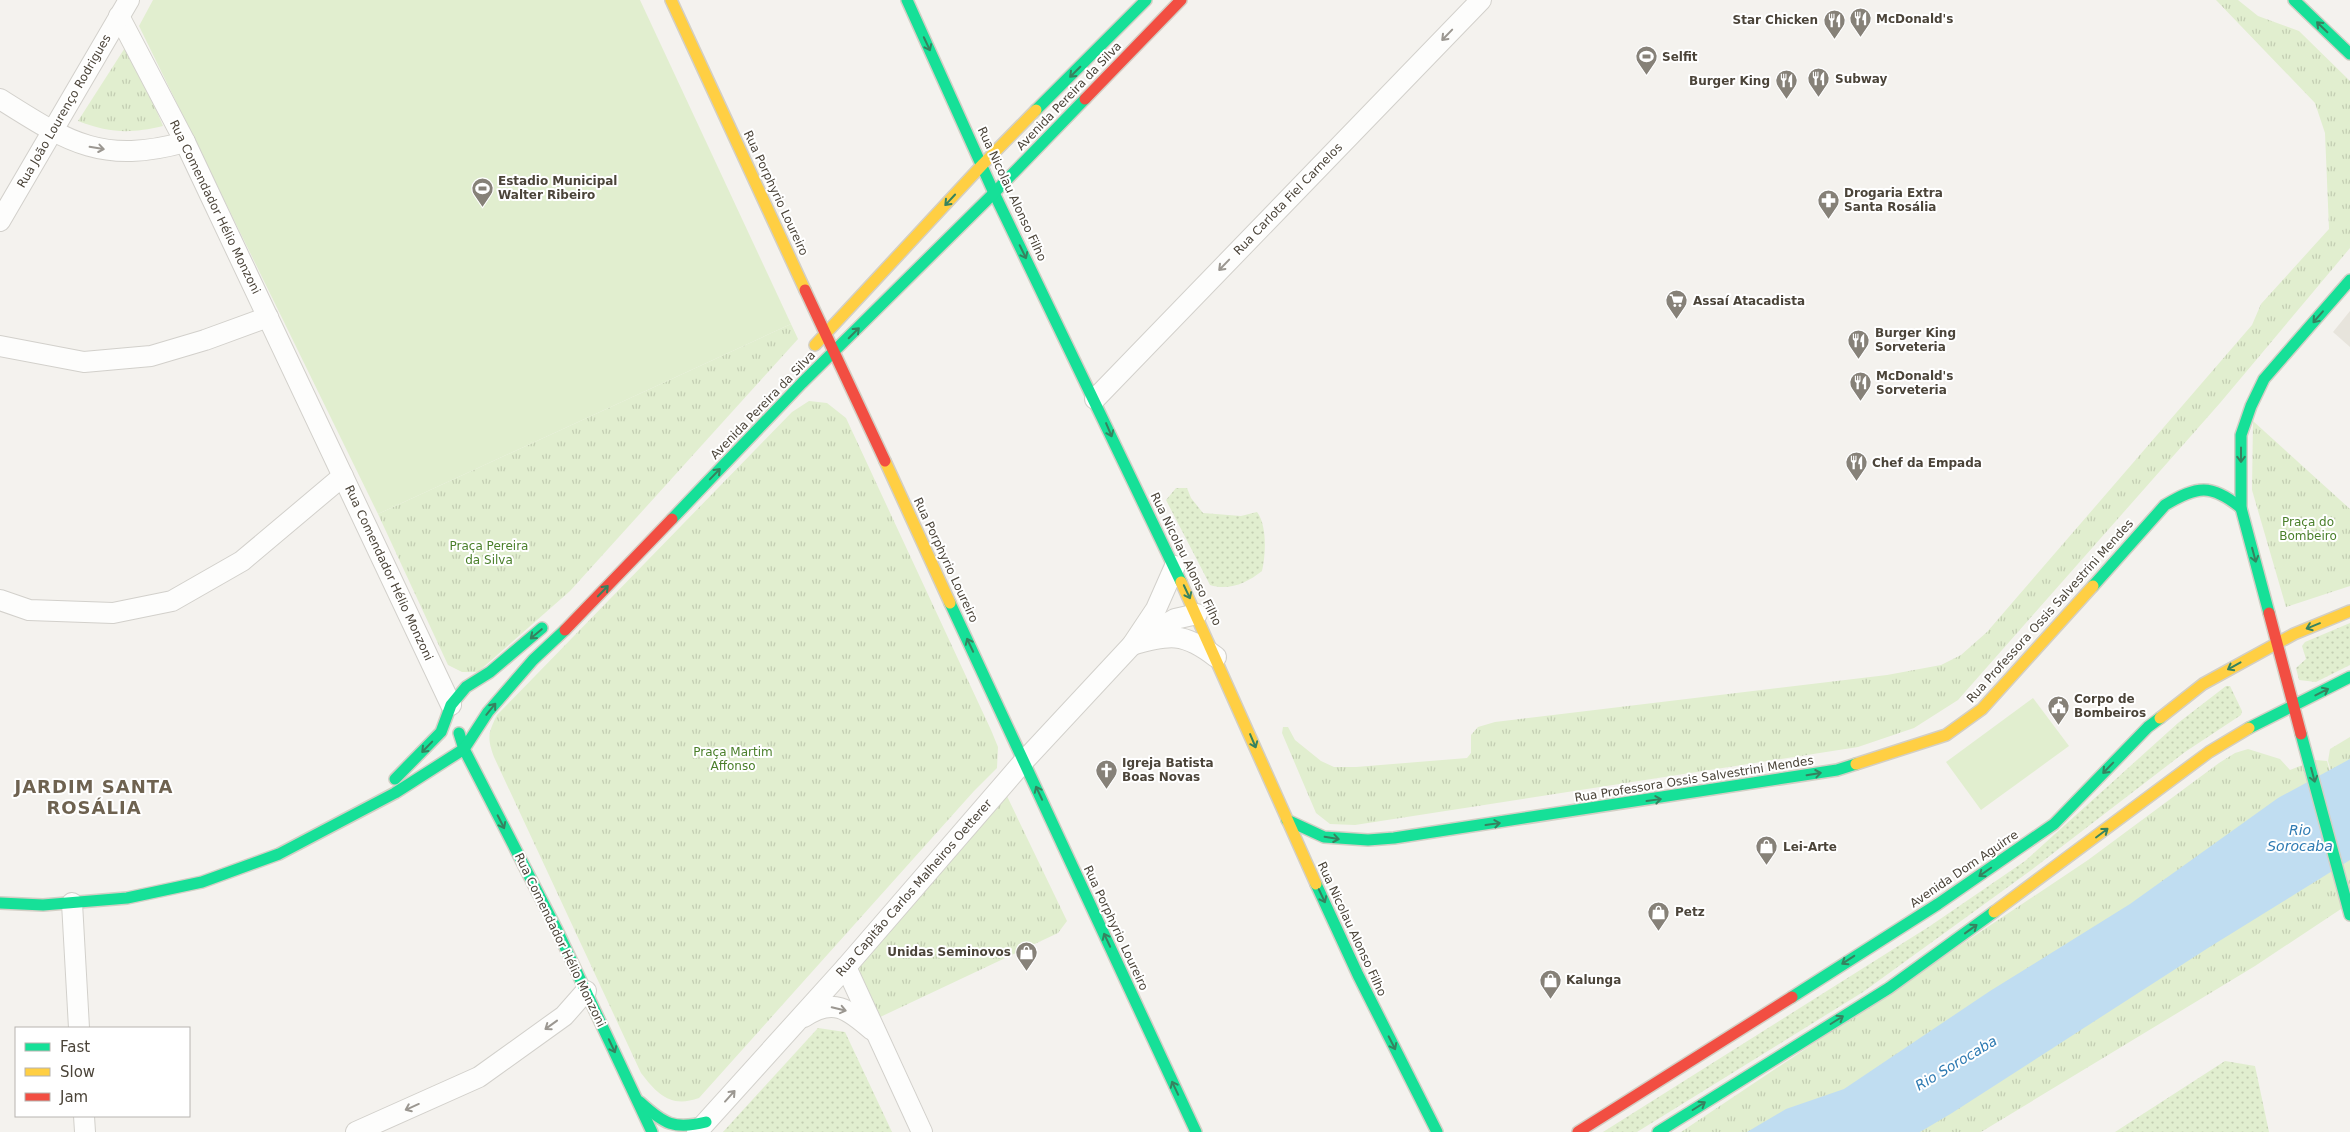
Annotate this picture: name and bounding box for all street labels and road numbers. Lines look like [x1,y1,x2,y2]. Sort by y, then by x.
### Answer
street label: Rua João Lourenço Rodrigues [14,32,114,190]
street label: Avenida Pereira da Silva [1014,39,1124,153]
street label: Rua Comendador Hélio Monzoni [167,118,263,296]
street label: Rua Nicolau Alonso Filho [975,125,1049,263]
street label: Rua Porphyrio Loureiro [741,128,811,258]
street label: Rua Carlota Fiel Carnelos [1231,140,1345,258]
street label: Avenida Pereira da Silva [708,348,818,462]
street label: Rua Comendador Hélio Monzoni [342,483,436,663]
street label: Rua Nicolau Alonso Filho [1148,490,1224,628]
street label: Rua Porphyrio Loureiro [911,495,981,625]
street label: Rua Professora Ossis Salvestrini Mendes [1964,516,2136,706]
street label: Rua Professora Ossis Salvestrini Mendes [1573,753,1815,805]
street label: Rua Capitão Carlos Malheiros Oetterer [833,797,995,979]
street label: Avenida Dom Aguirre [1907,828,2021,910]
street label: Rua Comendador Hélio Monzoni [512,851,608,1029]
street label: Rua Nicolau Alonso Filho [1315,860,1389,998]
street label: Rua Porphyrio Loureiro [1081,863,1151,993]

